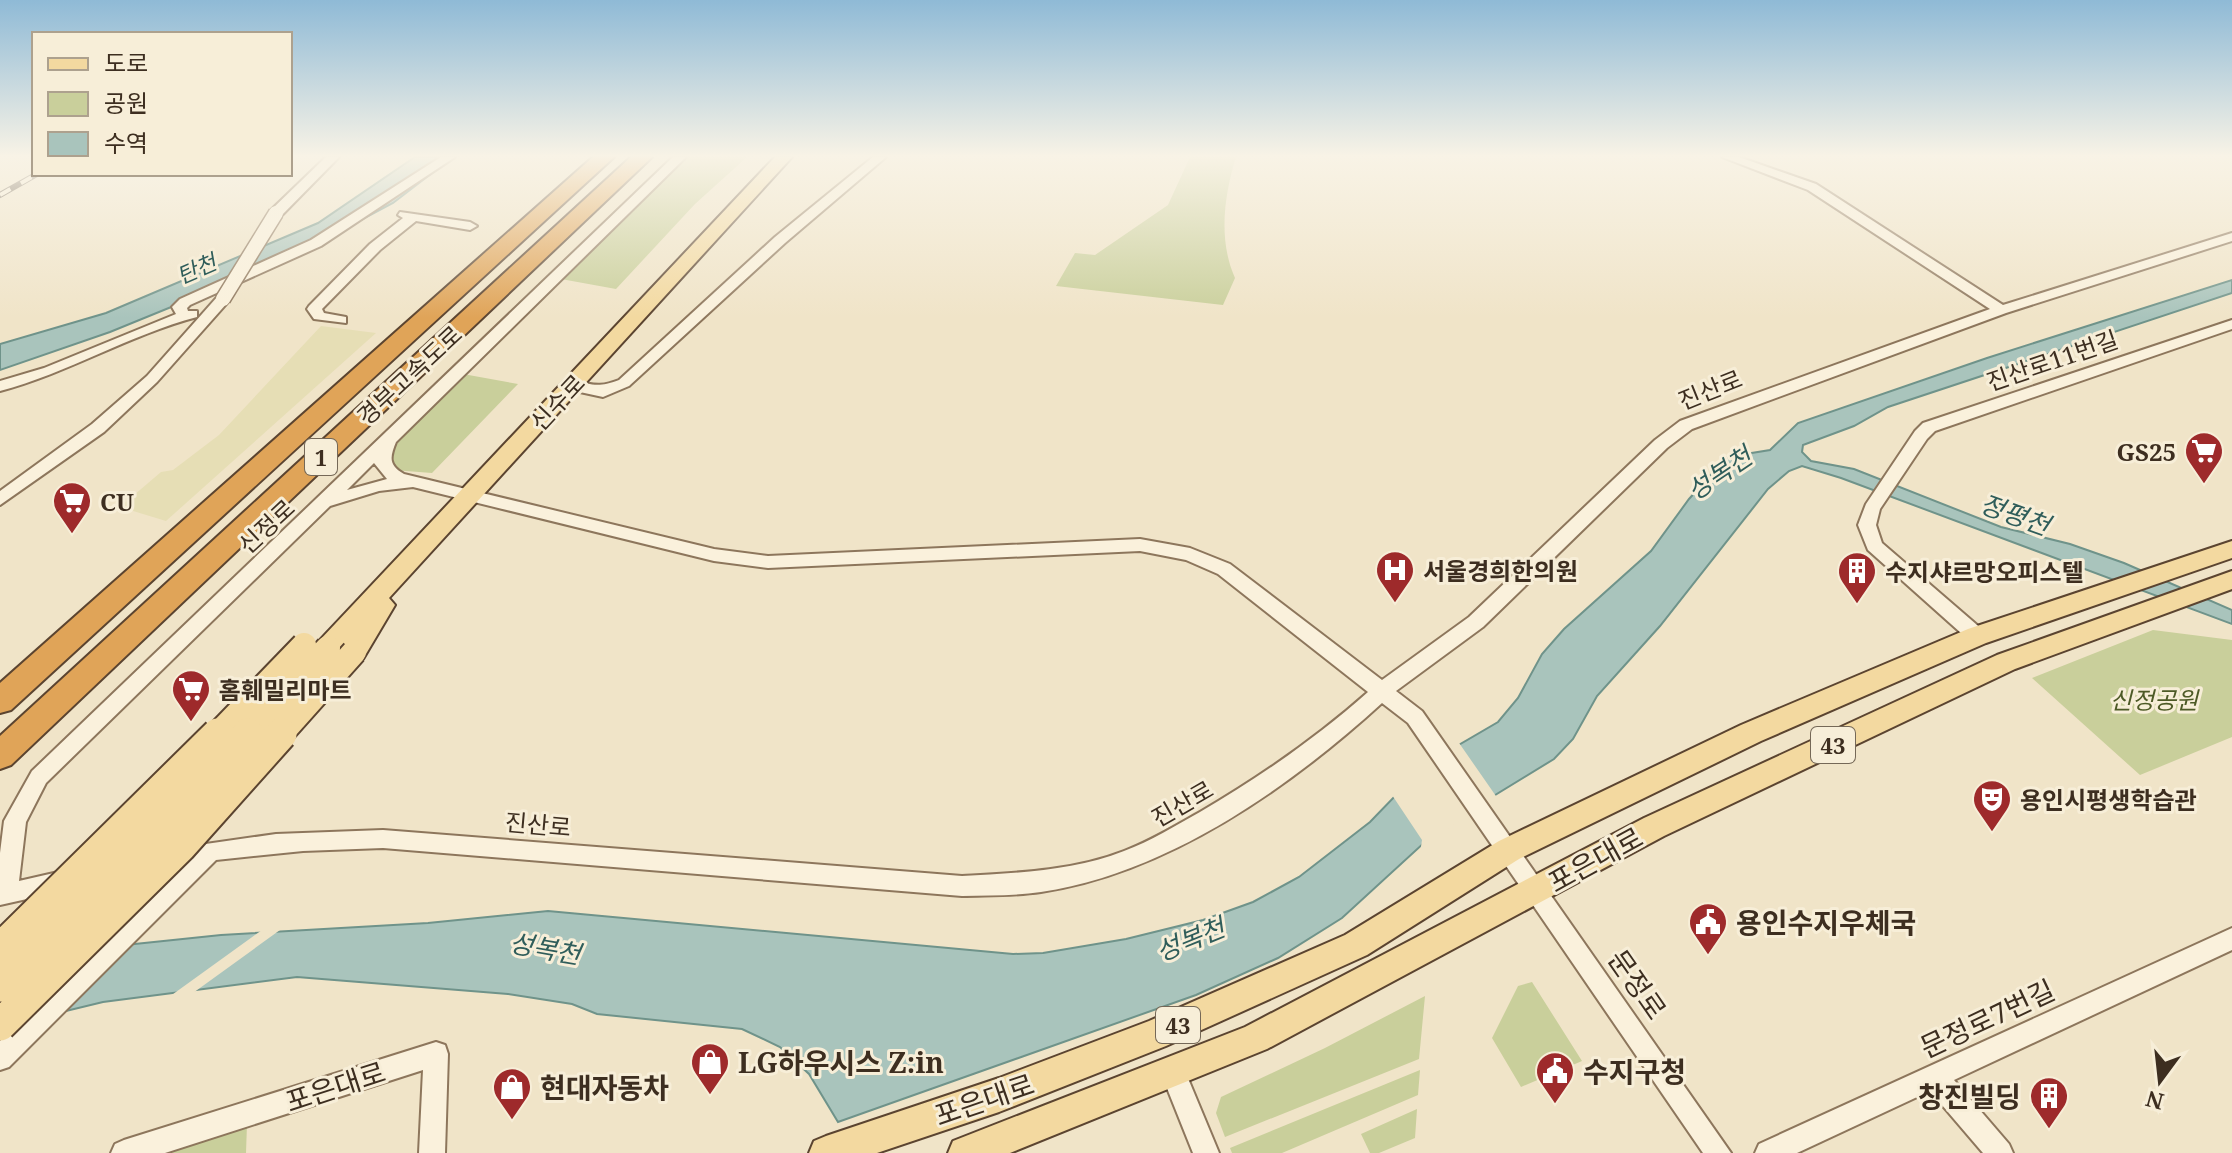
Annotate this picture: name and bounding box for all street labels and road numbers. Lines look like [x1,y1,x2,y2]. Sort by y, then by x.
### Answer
street label: 경부고속도로 [349,318,469,432]
street label: 진산로11번길 [1982,322,2122,398]
street label: 진산로 [1673,361,1747,417]
street label: 신수로 [522,367,592,437]
road number: 1 [305,439,337,475]
street label: 신정로 [231,491,301,561]
road number: 43 [1811,727,1855,763]
street label: 진산로 [1145,772,1219,834]
street label: 진산로 [504,805,572,843]
street label: 포은대로 [1541,817,1649,901]
street label: 문정로 [1600,941,1676,1027]
street label: 문정로7번길 [1914,970,2060,1066]
road number: 43 [1156,1007,1200,1043]
street label: 포은대로 [280,1052,390,1120]
street label: 포은대로 [929,1064,1039,1134]

